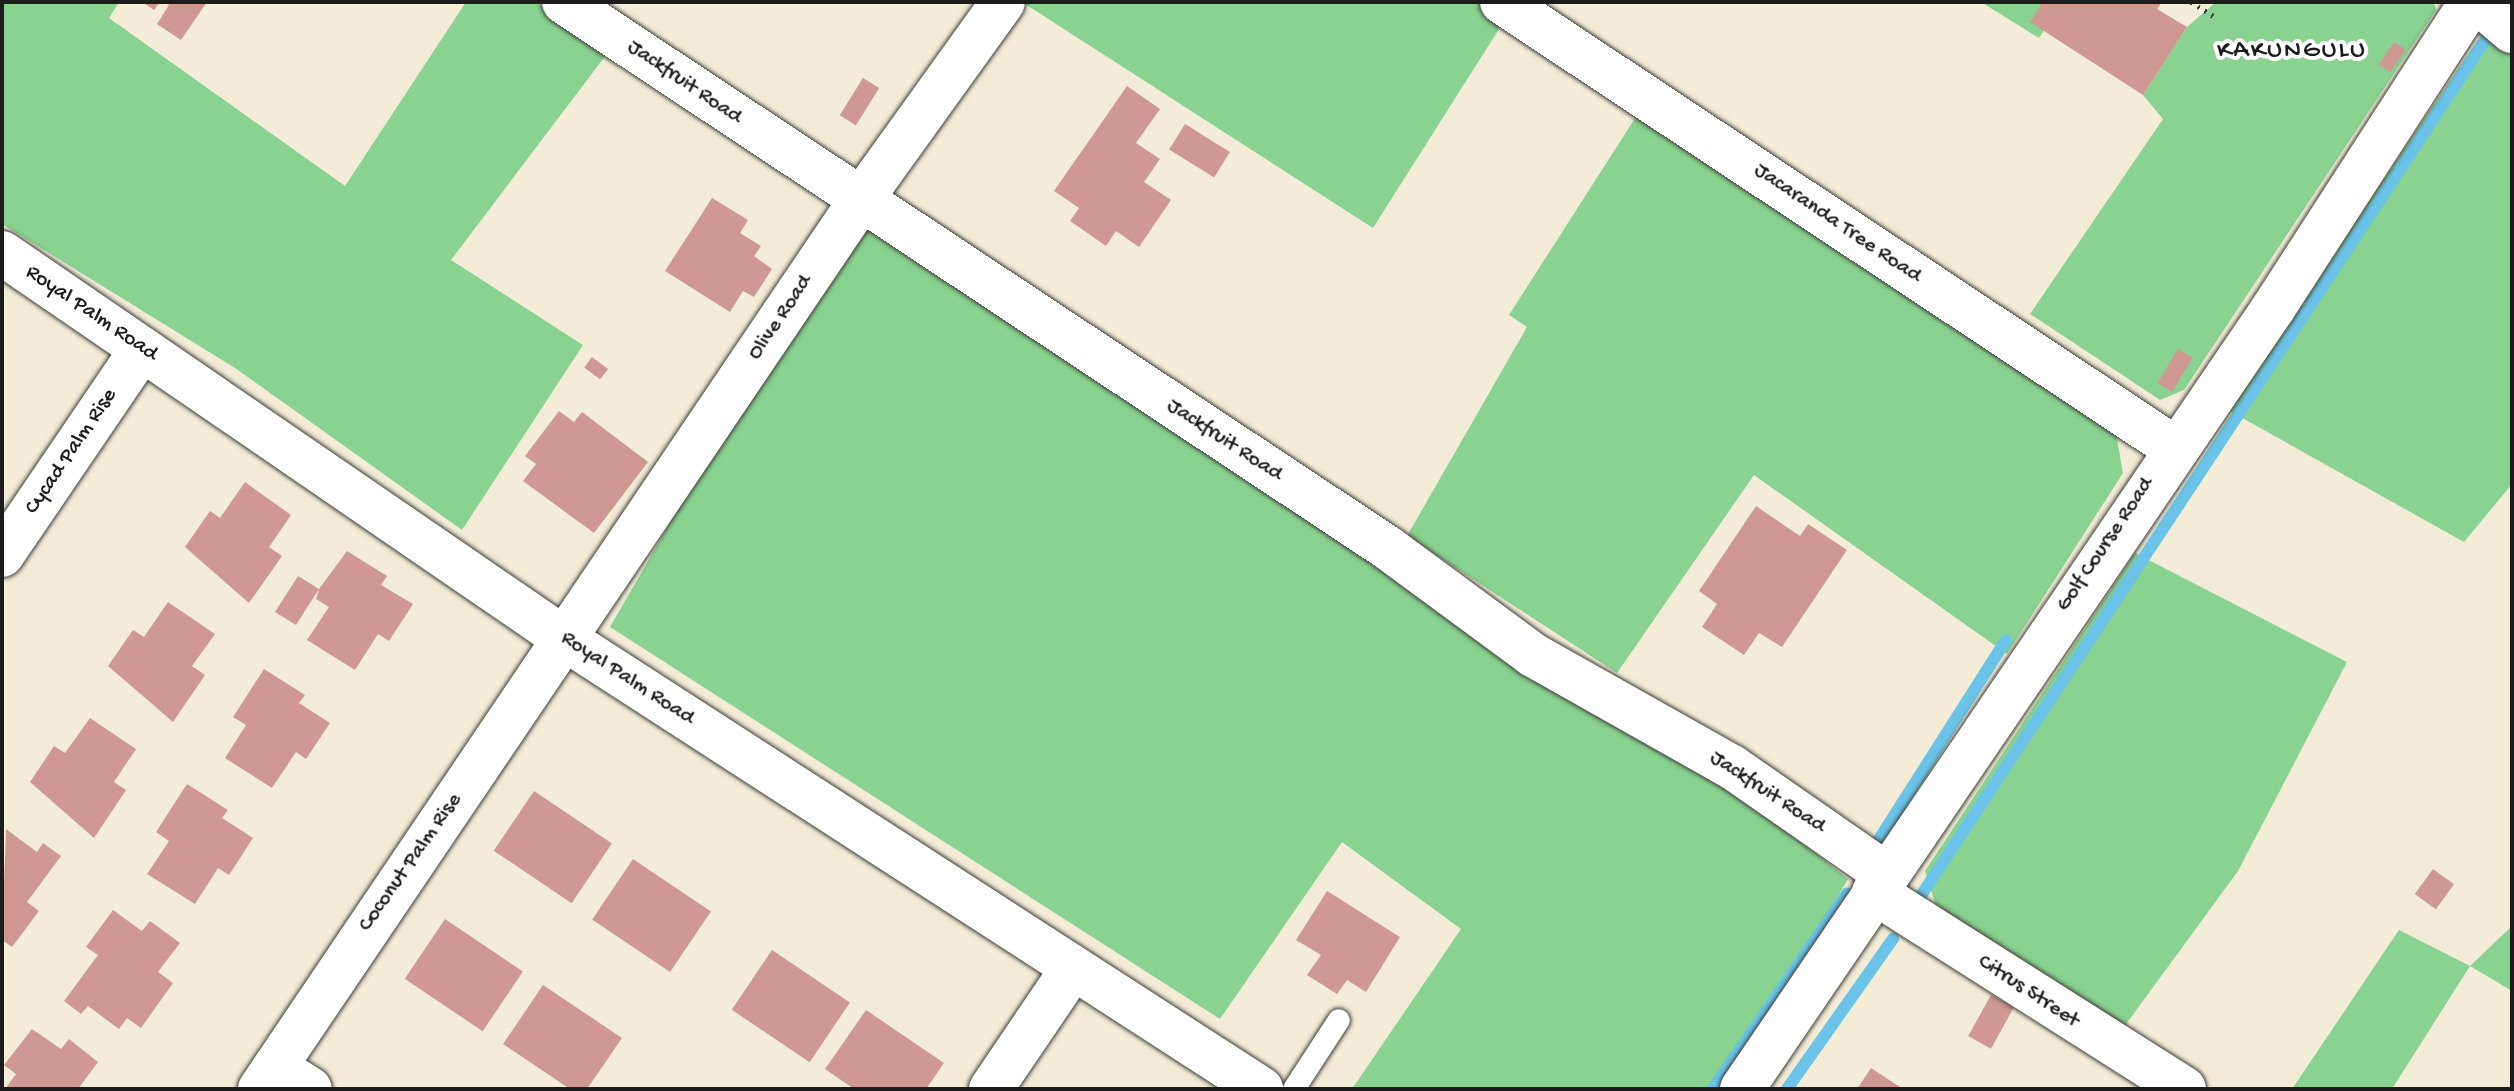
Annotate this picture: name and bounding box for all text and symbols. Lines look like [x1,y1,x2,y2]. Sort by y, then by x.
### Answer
street label: Jackfruit Road [621,35,747,131]
district label: KAKUNGULU [2217,36,2367,68]
street label: Jacaranda Tree Road [1748,158,1926,290]
street label: Royal Palm Road [20,260,162,368]
street label: Olive Road [743,270,819,366]
street label: Cycad Palm Rise [20,384,124,520]
street label: Jackfruit Road [1161,394,1287,488]
street label: Golf Course Road [2051,473,2161,617]
street label: Royal Palm Road [555,626,699,732]
street label: Jackfruit Road [1704,746,1830,840]
street label: Coconut Palm Rise [353,789,469,937]
street label: Citrus Street [1972,949,2084,1035]

